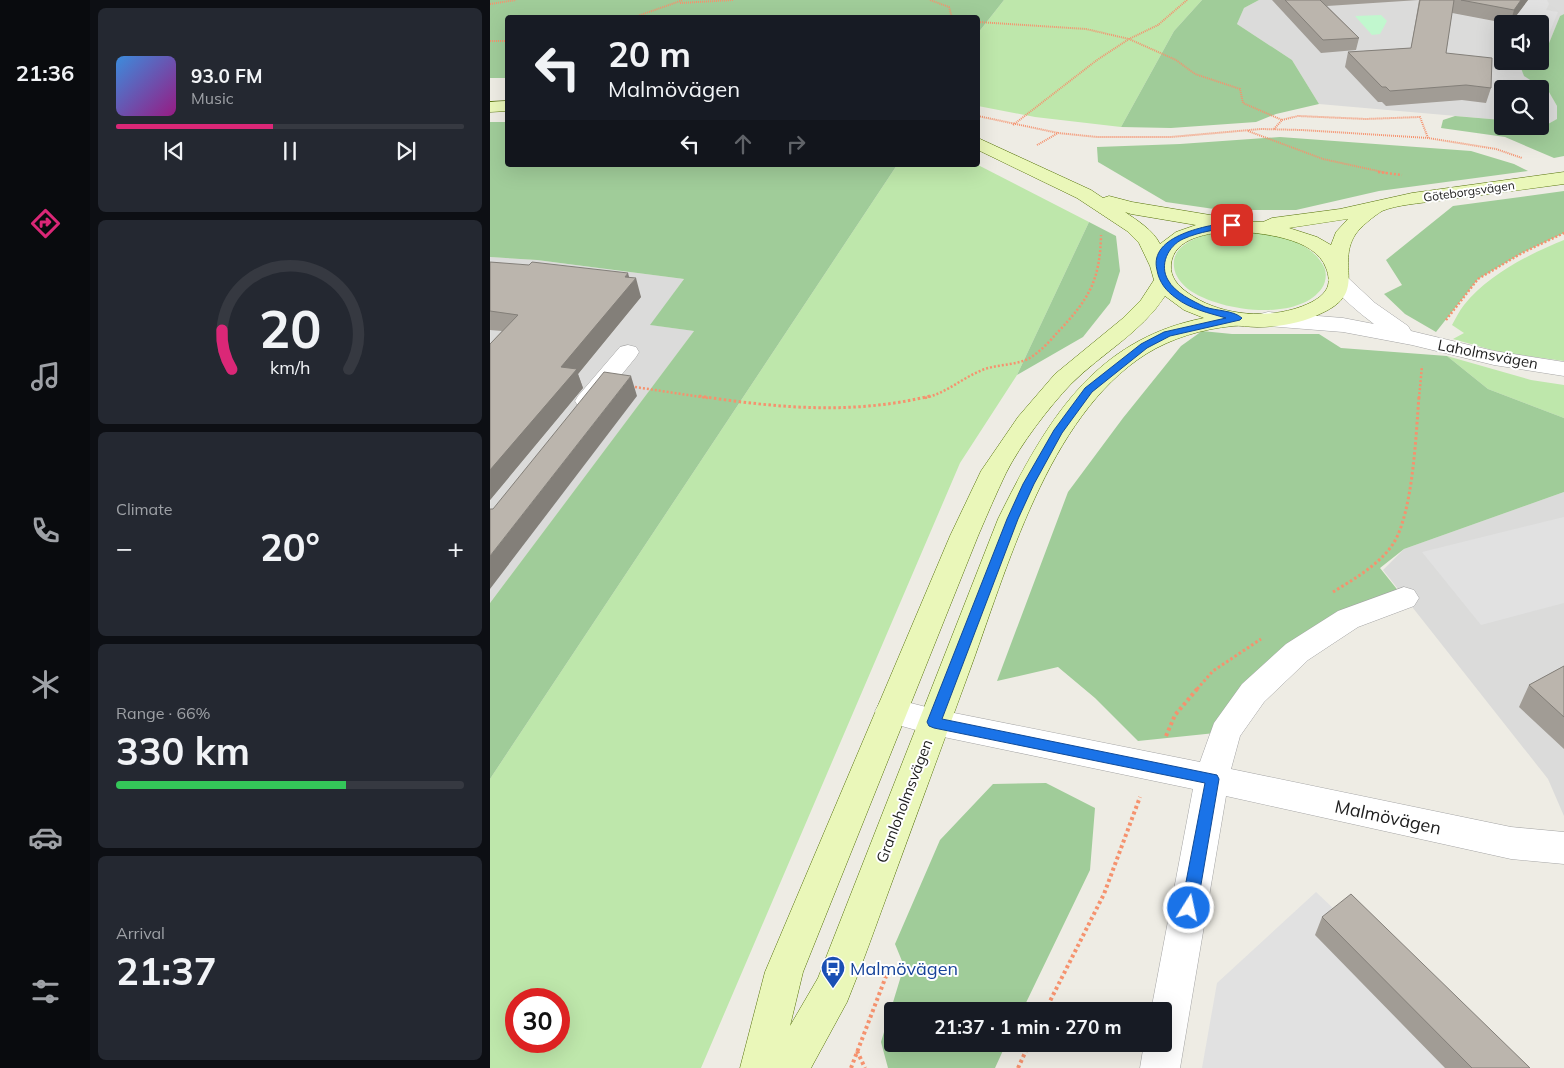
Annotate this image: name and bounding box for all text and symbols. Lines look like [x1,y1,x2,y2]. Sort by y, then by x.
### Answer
map controls [1494,15,1549,135]
button: sound [1494,15,1549,70]
text: 20 m [608,32,691,76]
icon: left [525,35,590,100]
text: 21:36 [16,59,74,87]
text: 93.0 FM [191,64,263,88]
text: Malmövägen [608,75,740,103]
button: search [1494,80,1549,135]
text: Music [191,88,234,108]
icon: left [676,130,704,158]
icon: ahead [729,130,757,158]
icon: right [782,130,810,158]
icon: previous [160,137,188,165]
icon: pause [276,137,304,165]
icon: next [392,137,420,165]
street label: Göteborgsvägen [1422,177,1516,205]
pin [1211,204,1253,246]
icon: directions [28,206,63,241]
icon: arrive [1218,211,1246,239]
text: 20 [259,296,321,361]
street label: Laholmsvägen [1436,335,1540,373]
text: km/h [270,356,310,378]
icon: music [28,359,63,394]
text: Climate [116,499,172,519]
icon: phone [28,513,63,548]
text: 20° [260,523,320,571]
text: − [116,530,133,565]
text: + [447,530,464,565]
icon: climate [28,667,63,702]
text: Range · 66% [116,703,211,723]
text: 330 km [116,727,250,775]
street label: Granloholmsvägen [872,737,936,865]
street label: Malmövägen [1333,795,1443,839]
icon: car [28,820,63,855]
position arrow [1162,881,1214,933]
text: Arrival [116,923,165,943]
text: 21:37 [116,947,217,995]
bus stop icon: Malmövägen [820,955,846,989]
place label: Malmövägen [850,957,958,980]
icon: filters [28,974,63,1009]
speed limit sign: 30 [505,988,570,1053]
text: 21:37 · 1 min · 270 m [934,1015,1122,1039]

